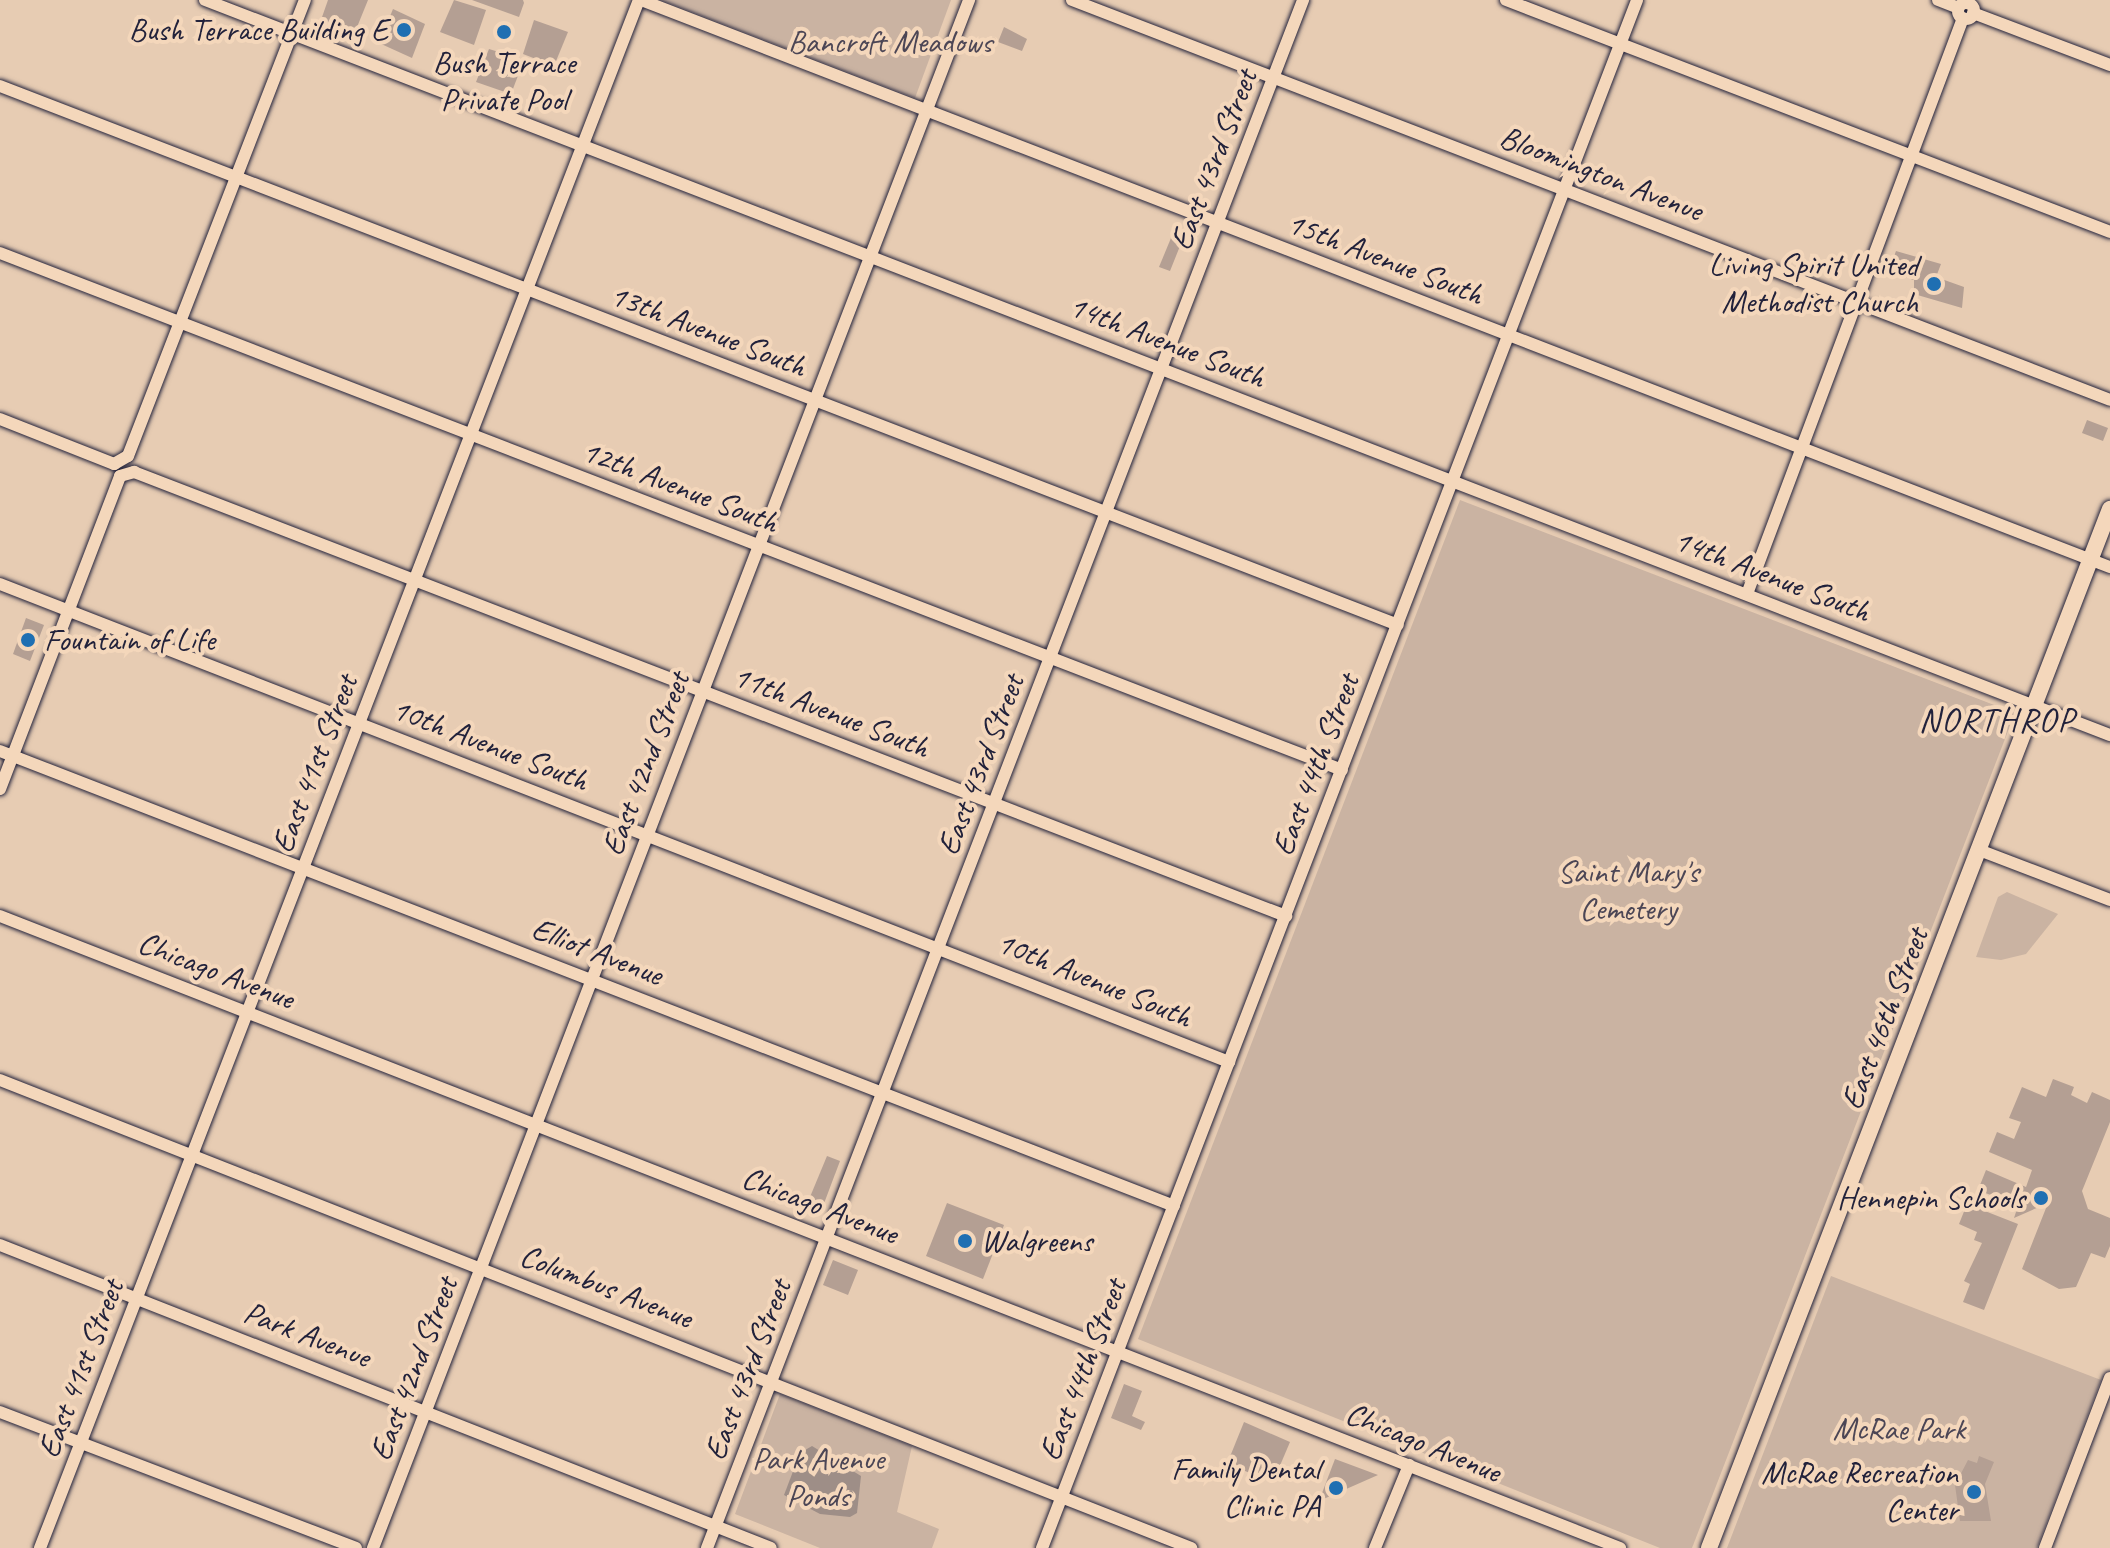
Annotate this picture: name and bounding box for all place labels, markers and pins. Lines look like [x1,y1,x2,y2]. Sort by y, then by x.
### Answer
place label: Bush Terrace Building E [129,11,388,49]
marker: Bush Terrace Building E [395,21,413,39]
marker: Bush Terrace Private Pool [495,23,513,41]
place label: Bush Terrace Private Pool [433,45,575,120]
place label: Living Spirit United Methodist Church [1709,247,1918,322]
marker: Living Spirit United Methodist Church [1925,275,1943,293]
place label: Fountain of Life [44,621,216,659]
marker: Fountain of Life [19,631,37,649]
place label: Hennepin Schools [1837,1179,2025,1217]
marker: Hennepin Schools [2032,1189,2050,1207]
place label: Walgreens [981,1222,1092,1260]
marker: Walgreens [956,1232,974,1250]
place label: Family Dental Clinic PA [1172,1451,1320,1526]
place label: McRae Recreation Center [1760,1455,1958,1530]
marker: Family Dental Clinic PA [1327,1479,1345,1497]
marker: McRae Recreation Center [1965,1483,1983,1501]

